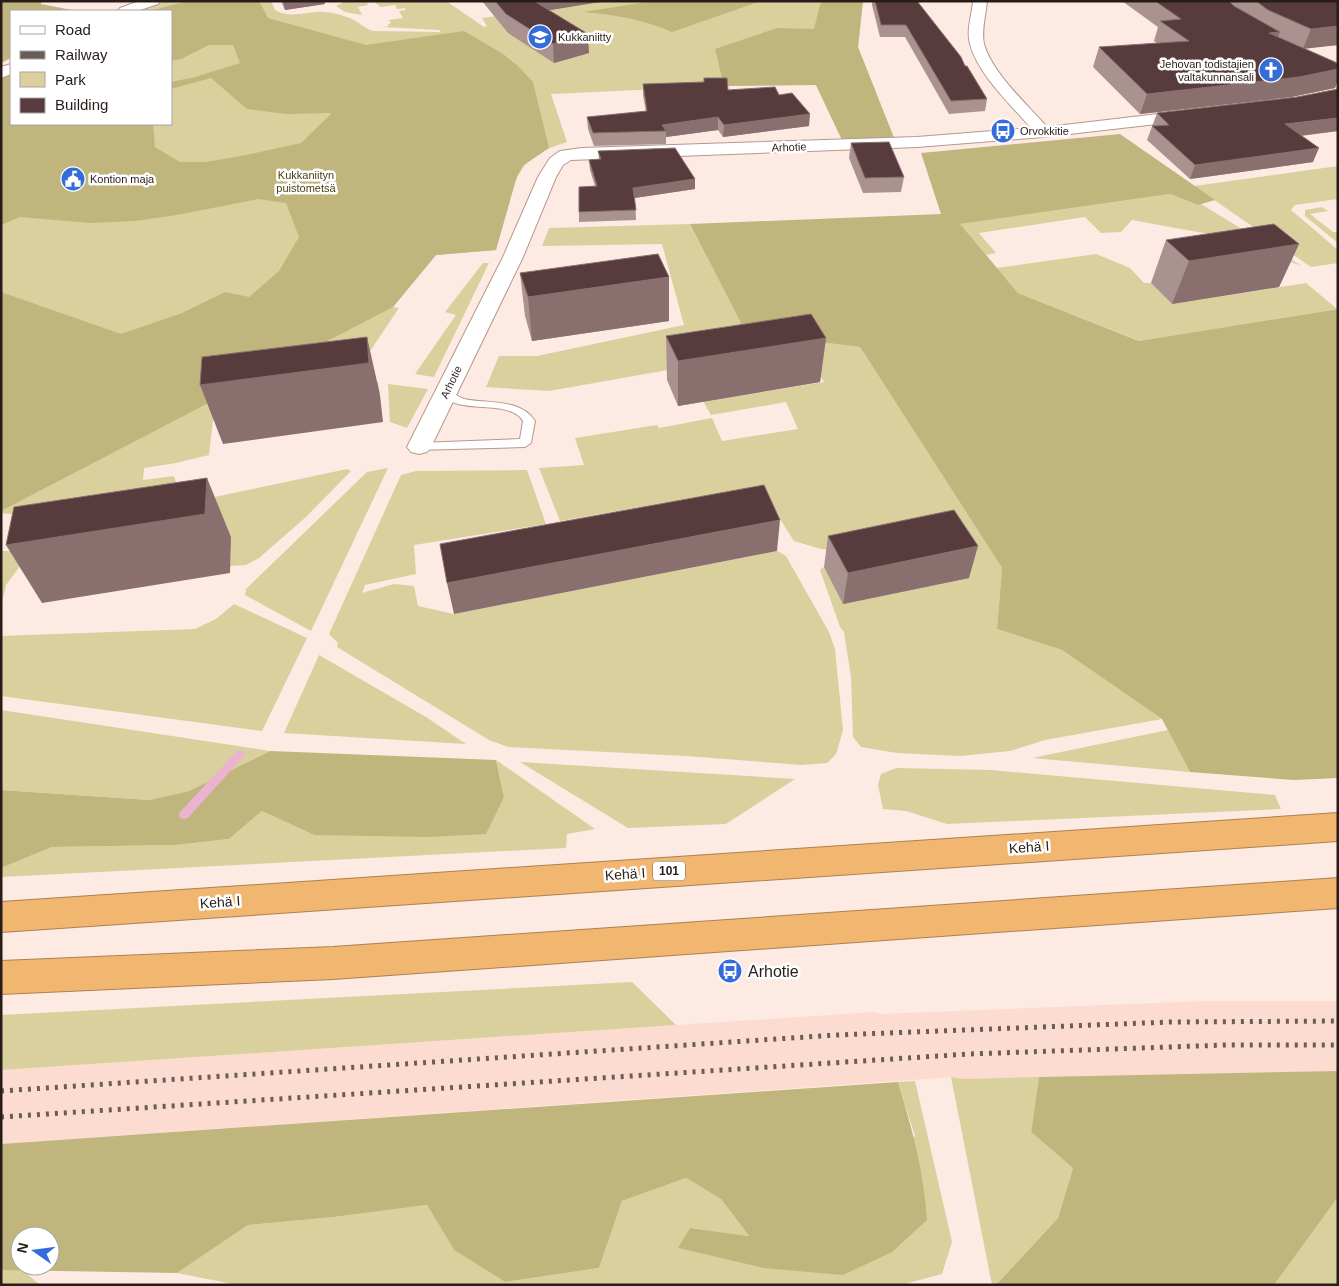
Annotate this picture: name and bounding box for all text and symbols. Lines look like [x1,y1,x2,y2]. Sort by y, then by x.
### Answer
legend [10,10,172,125]
text: Road [55,21,91,38]
school or university icon: Kukkaniitty [527,24,553,50]
place label: Kukkaniitty [558,31,612,43]
text: Railway [55,46,108,63]
church icon: Jehovan todistajien valtakunnansali [1258,57,1284,83]
place label: Jehovan todistajien valtakunnansali [1160,58,1254,83]
text: Park [55,71,86,88]
text: Building [55,96,108,113]
bus stop icon: Orvokkitie [990,118,1016,144]
place label: Orvokkitie [1020,125,1069,137]
street label: Arhotie [771,140,807,154]
public building icon: Kontion maja [60,166,86,192]
park label: Kukkaniityn puistometsä [276,169,337,194]
place label: Kontion maja [90,173,155,185]
street label: Arhotie [438,364,464,400]
street label: Kehä I [1008,838,1050,856]
road number: 101 [653,861,685,880]
street label: Kehä I [604,865,646,883]
street label: Kehä I [199,893,241,911]
bus stop icon: Arhotie [717,958,743,984]
place label: Arhotie [748,963,799,980]
north arrow [10,1226,60,1276]
text: N [13,1241,31,1255]

